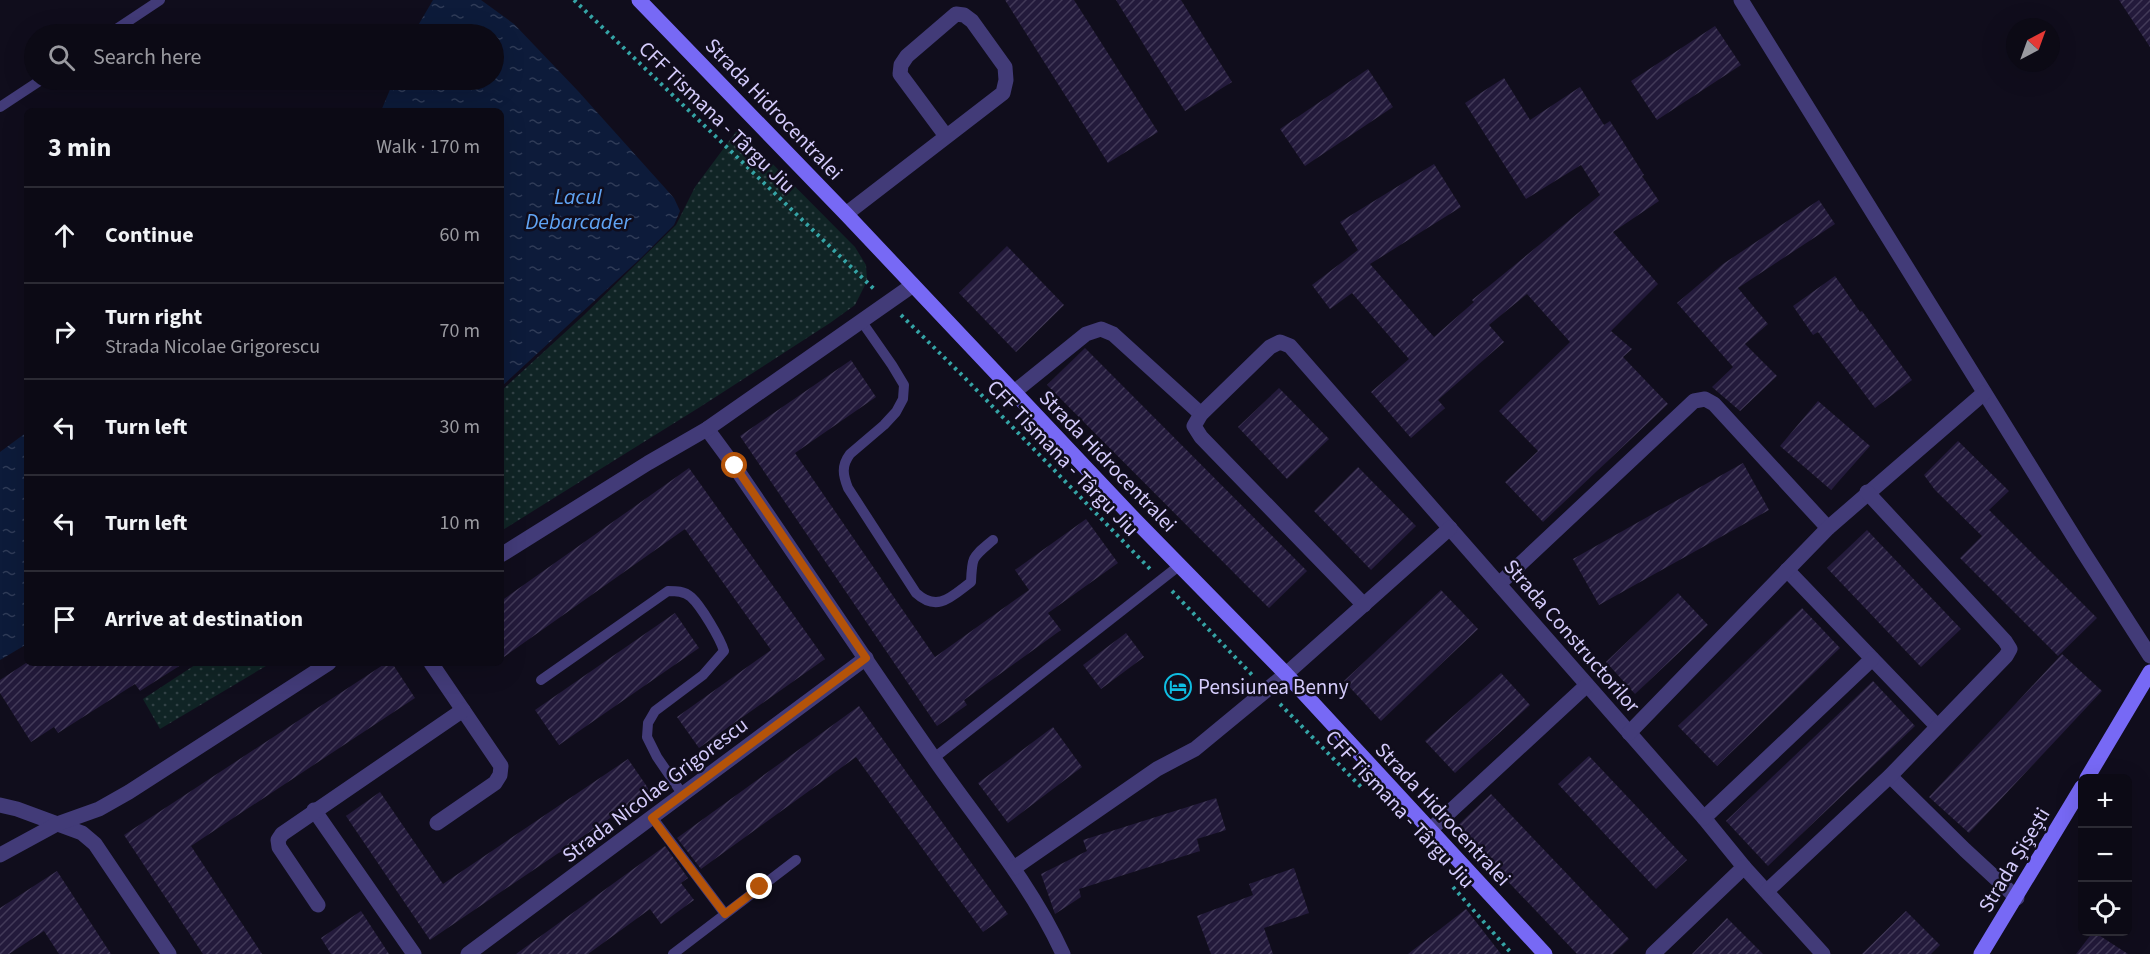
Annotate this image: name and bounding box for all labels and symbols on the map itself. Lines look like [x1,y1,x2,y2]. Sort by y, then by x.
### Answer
north arrow [2006,18,2060,72]
street label: Strada Hidrocentralei [698,31,850,187]
street label: CFF Tismana - Târgu Jiu [632,34,802,200]
water label: Lacul Debarcader [525,181,632,238]
street label: CFF Tismana - Târgu Jiu [980,373,1146,543]
street label: Strada Hidrocentralei [1032,383,1184,539]
route start [721,452,747,478]
street label: Strada Constructorilor [1497,553,1648,720]
hotel icon: Pensiunea Benny [1163,672,1193,702]
place label: Pensiunea Benny [1198,672,1349,702]
street label: Strada Nicolae Grigorescu [556,710,754,870]
street label: CFF Tismana - Târgu Jiu [1318,723,1482,895]
street label: Strada Hidrocentralei [1368,735,1518,893]
street label: Strada Șișești [1971,802,2057,918]
route end [746,873,772,899]

